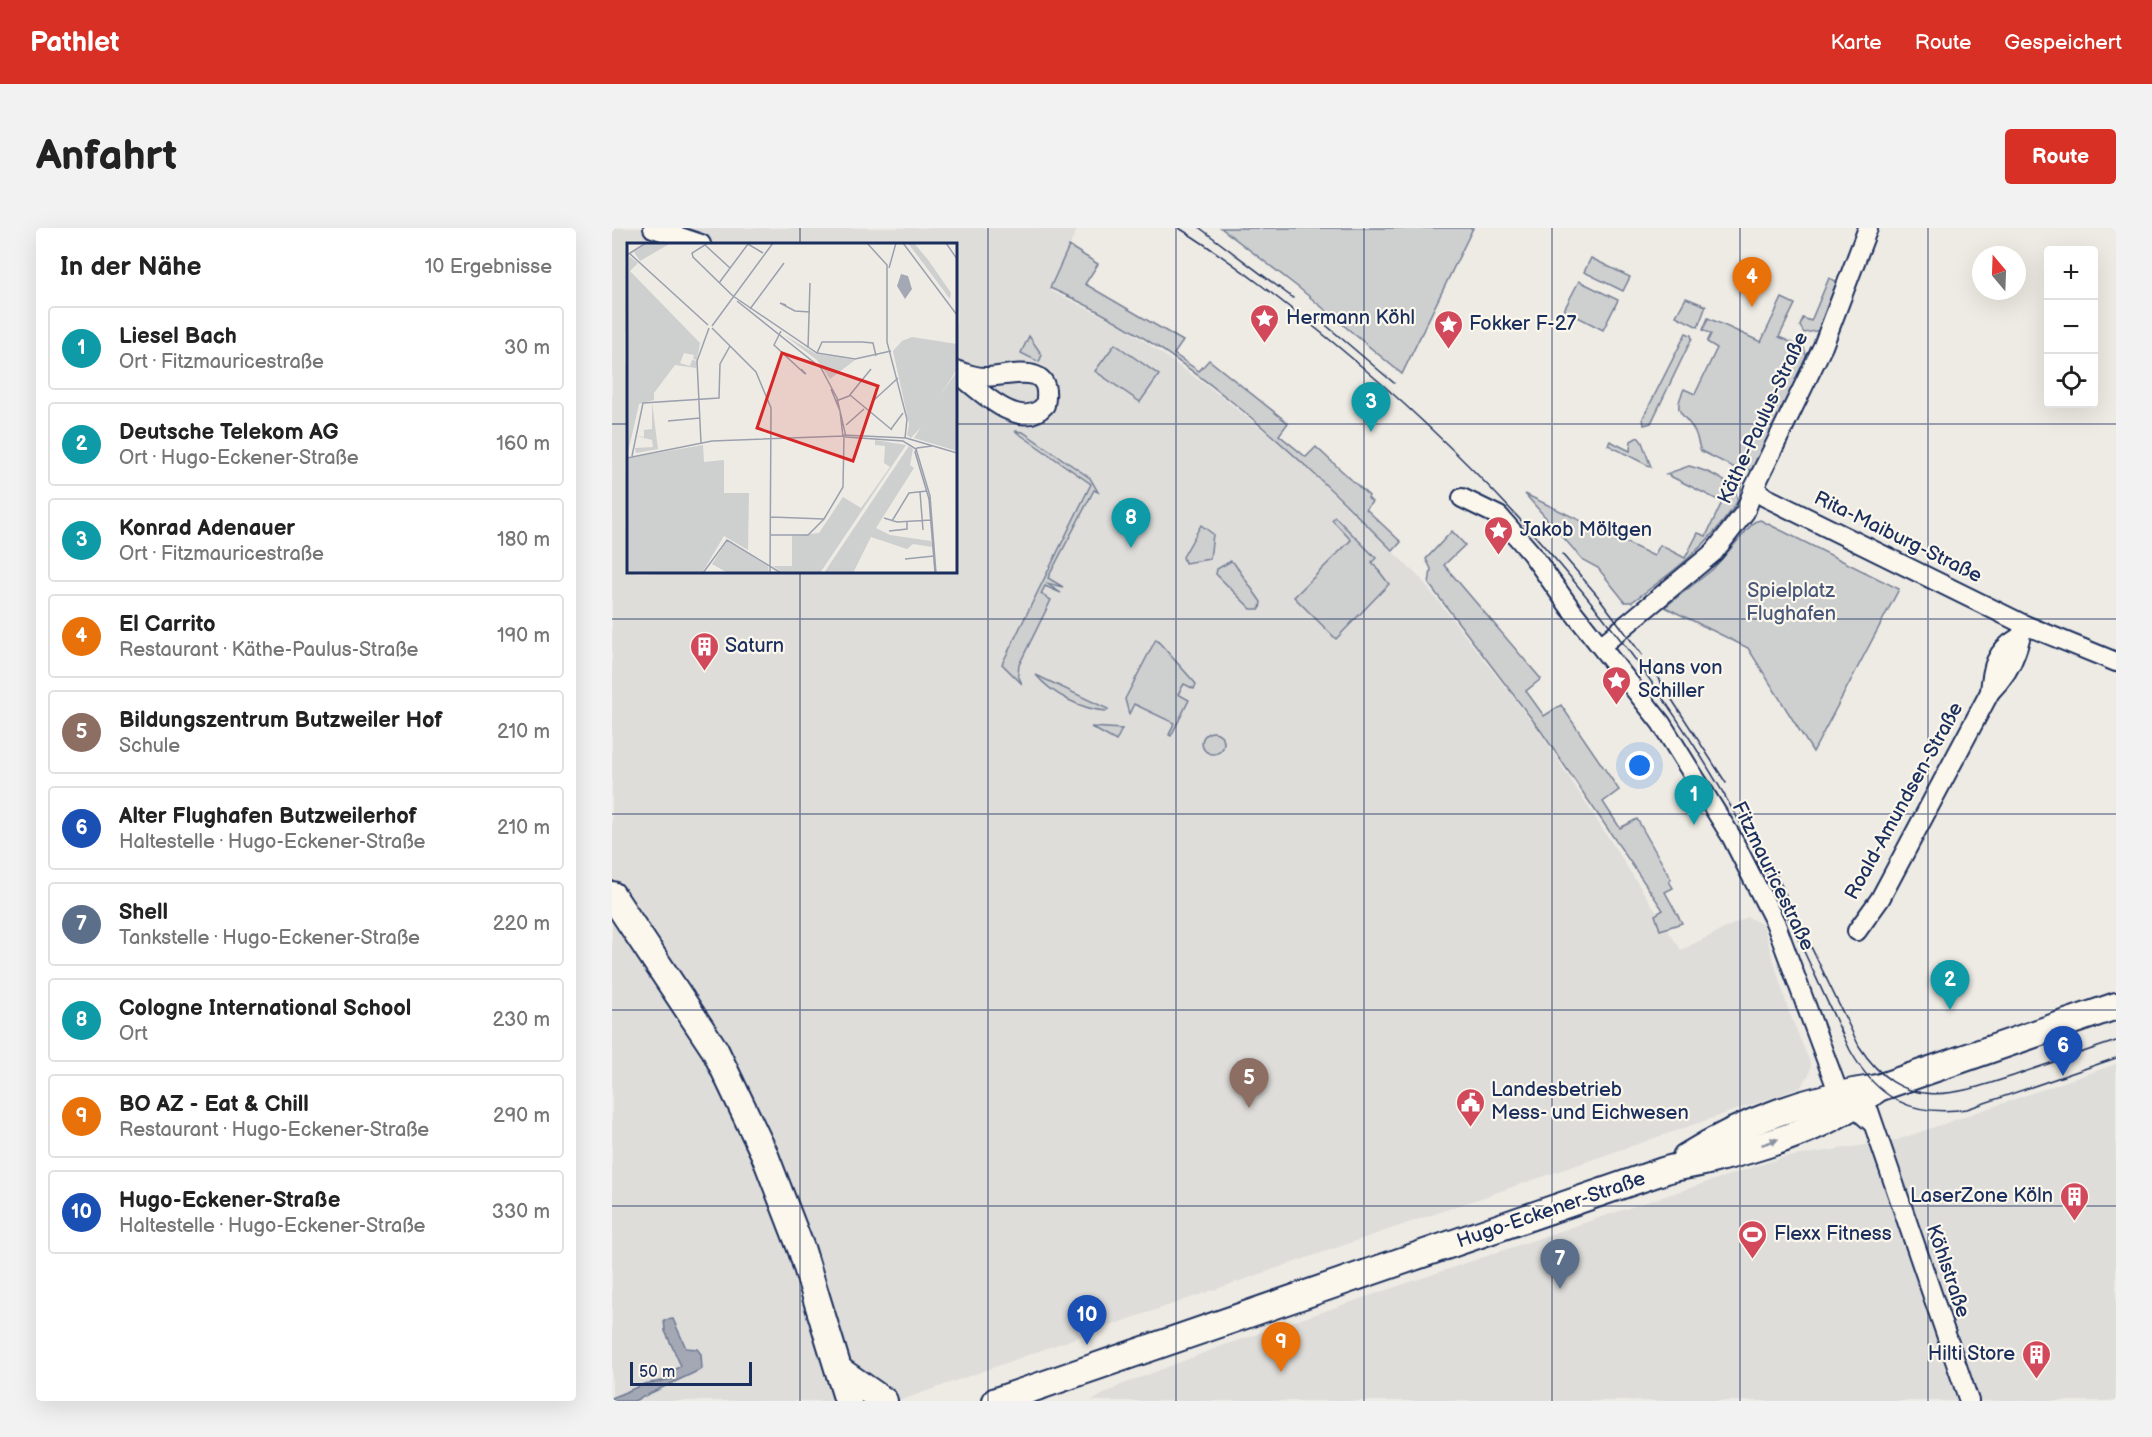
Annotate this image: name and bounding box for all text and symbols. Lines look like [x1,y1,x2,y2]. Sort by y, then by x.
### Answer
text: Pathlet [30,26,119,59]
text: Karte [1830,30,1882,55]
text: Route [1915,30,1971,55]
text: Gespeichert [2004,30,2122,55]
button: Route [2005,129,2116,184]
text: Anfahrt [36,131,177,182]
inset map [627,243,957,573]
north arrow [1972,246,2026,300]
map controls [2044,246,2098,408]
button: + [2044,246,2098,300]
text: In der Nähe [60,252,202,283]
text: 10 Ergebnisse [425,255,552,279]
pin: 4 [1732,257,1772,307]
button: − [2044,300,2098,354]
place icon: Hermann Köhl [1249,302,1281,344]
place label: Hermann Köhl [1286,306,1415,330]
place icon: Fokker F-27 [1432,308,1464,350]
place label: Fokker F-27 [1469,312,1576,336]
text: Liesel Bach [119,323,237,350]
street label: Käthe-Paulus-Straße [1713,328,1813,508]
text: 1 [77,336,86,360]
text: 30 m [504,336,550,360]
text: Ort · Fitzmauricestraße [119,350,324,374]
button: locate [2044,354,2098,408]
pin: 3 [1352,382,1390,432]
text: Deutsche Telekom AG [119,419,339,446]
text: 2 [76,432,87,456]
text: 160 m [496,432,550,456]
text: Ort · Hugo-Eckener-Straße [119,446,359,470]
street label: Rita-Maiburg-Straße [1810,486,1986,588]
pin: 8 [1112,498,1150,548]
place icon: Jakob Möltgen [1483,514,1515,556]
text: Konrad Adenauer [119,515,295,542]
place label: Jakob Möltgen [1520,518,1652,542]
text: 3 [76,528,87,552]
text: 180 m [497,528,550,552]
text: Ort · Fitzmauricestraße [119,542,324,566]
park label: Spielplatz Flughafen [1746,579,1836,626]
text: El Carrito [119,611,216,638]
text: 4 [76,624,87,648]
text: 190 m [497,624,550,648]
building icon: Saturn [688,630,720,672]
place label: Saturn [725,634,784,658]
text: Restaurant · Käthe-Paulus-Straße [119,638,418,662]
place label: Hans von Schiller [1638,656,1723,703]
place icon: Hans von Schiller [1601,664,1633,706]
street label: Roald-Amundsen-Straße [1840,698,1968,904]
text: Bildungszentrum Butzweiler Hof [119,707,443,734]
text: 5 [76,720,87,744]
text: 210 m [497,720,550,744]
text: Schule [119,734,180,758]
your location [1625,751,1654,780]
pin: 1 [1674,776,1714,825]
street label: Fitzmauricestraße [1727,798,1820,955]
text: Alter Flughafen Butzweilerhof [119,803,417,830]
text: 6 [75,816,88,840]
text: 210 m [497,816,550,840]
text: Haltestelle · Hugo-Eckener-Straße [119,830,425,854]
text: Shell [119,899,168,926]
text: 7 [76,912,87,936]
text: 220 m [493,912,550,936]
text: Tankstelle · Hugo-Eckener-Straße [119,926,420,950]
pin: 2 [1930,960,1970,1010]
text: Cologne International School [119,995,411,1022]
text: 8 [75,1008,88,1032]
text: 230 m [493,1008,550,1032]
text: Ort [119,1022,148,1046]
pin: 6 [2044,1026,2082,1076]
pin: 5 [1230,1058,1268,1108]
place label: Landesbetrieb Mess- und Eichwesen [1491,1078,1689,1125]
public building icon: Landesbetrieb Mess- und Eichwesen [1454,1086,1486,1128]
text: BO AZ - Eat & Chill [119,1091,309,1118]
text: 9 [76,1104,87,1128]
text: 290 m [493,1104,550,1128]
text: Restaurant · Hugo-Eckener-Straße [119,1118,429,1142]
one-way arrow [1761,1137,1779,1147]
street label: Hugo-Eckener-Straße [1454,1166,1648,1254]
building icon: LaserZone Köln [2058,1180,2090,1222]
place label: LaserZone Köln [1910,1184,2053,1208]
text: Hugo-Eckener-Straße [119,1187,340,1214]
text: 10 [71,1200,92,1224]
text: 330 m [492,1200,550,1224]
text: Haltestelle · Hugo-Eckener-Straße [119,1214,425,1238]
sports icon: Flexx Fitness [1737,1218,1769,1260]
street label: Köhlstraße [1921,1221,1975,1321]
place label: Flexx Fitness [1774,1222,1892,1246]
pin: 7 [1540,1240,1580,1289]
pin: 10 [1068,1296,1106,1345]
pin: 9 [1262,1322,1300,1372]
building icon: Hilti Store [2020,1338,2052,1380]
place label: Hilti Store [1928,1342,2015,1366]
scale bar [630,1359,752,1386]
text: 50 m [639,1363,675,1382]

